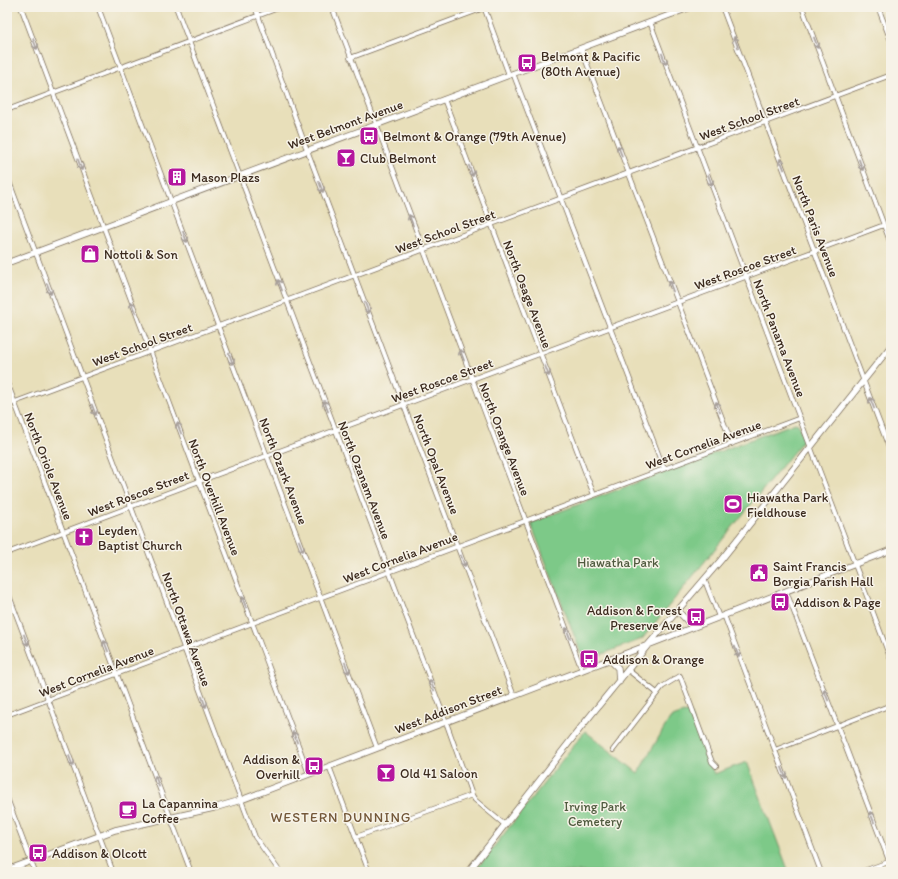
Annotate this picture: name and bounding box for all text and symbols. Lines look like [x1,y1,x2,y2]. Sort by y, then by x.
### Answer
one-way arrow [31,37,39,49]
one-way arrow [731,37,739,49]
one-way arrow [812,37,820,49]
place label: Belmont & Pacific (80th Avenue) [541,49,640,79]
bus stop icon: Belmont & Pacific (80th Avenue) [516,52,538,74]
one-way arrow [660,52,668,64]
street label: West School Street [697,93,801,144]
street label: West Belmont Avenue [286,97,405,152]
bus stop icon: Belmont & Orange (79th Avenue) [358,125,380,147]
place label: Belmont & Orange (79th Avenue) [383,129,566,144]
one-way arrow [616,146,624,158]
bar icon: Club Belmont [335,147,357,169]
place label: Club Belmont [360,151,436,166]
one-way arrow [777,158,785,170]
one-way arrow [77,159,85,171]
one-way arrow [858,159,866,171]
one-way arrow [467,164,475,176]
building icon: Mason Plazs [166,166,188,188]
place label: Mason Plazs [191,170,260,185]
street label: North Paris Avenue [789,173,842,279]
one-way arrow [706,174,714,186]
one-way arrow [317,180,325,192]
street label: West School Street [393,206,497,257]
one-way arrow [407,215,415,227]
one-way arrow [182,231,190,243]
street label: North Osage Avenue [500,238,555,350]
street label: West Roscoe Street [692,242,798,293]
shop icon: Nottoli & Son [79,243,101,265]
place label: Nottoli & Son [104,247,178,262]
street label: North Panama Avenue [750,277,809,399]
one-way arrow [276,279,284,291]
one-way arrow [667,280,675,292]
one-way arrow [45,282,53,294]
one-way arrow [129,301,137,313]
one-way arrow [364,302,372,314]
street label: West School Street [90,319,194,370]
one-way arrow [458,349,466,361]
one-way arrow [227,353,235,365]
street label: West Roscoe Street [389,355,495,406]
one-way arrow [543,364,551,376]
street label: North Orange Avenue [476,380,533,498]
one-way arrow [868,398,876,410]
one-way arrow [322,401,330,413]
one-way arrow [713,402,721,414]
one-way arrow [91,404,99,416]
street label: North Oriole Avenue [21,410,76,522]
street label: North Opal Avenue [410,412,463,516]
street label: North Ozark Avenue [256,416,311,527]
street label: West Cornelia Avenue [643,417,763,472]
street label: North Ozanam Avenue [335,419,394,541]
one-way arrow [175,423,183,435]
street label: North Overhill Avenue [185,437,244,558]
street label: West Roscoe Street [85,467,191,520]
place label: Hiawatha Park Fieldhouse [747,490,829,520]
sports icon: Hiawatha Park Fieldhouse [722,493,744,515]
place label: Leyden Baptist Church [98,523,182,553]
church icon: Leyden Baptist Church [73,526,95,548]
street label: West Cornelia Avenue [341,529,460,586]
one-way arrow [298,540,306,552]
one-way arrow [459,554,467,566]
park label: Hiawatha Park [577,555,659,570]
place label: Saint Francis Borgia Parish Hall [773,559,874,589]
public building icon: Saint Francis Borgia Parish Hall [748,562,770,584]
street label: North Ottawa Avenue [159,570,214,688]
bus stop icon: Addison & Page [769,591,791,613]
place label: Addison & Page [794,595,881,610]
one-way arrow [240,597,248,609]
place label: Addison & Forest Preserve Ave [587,603,682,633]
bus stop icon: Addison & Forest Preserve Ave [685,606,707,628]
one-way arrow [564,628,572,640]
one-way arrow [22,633,30,645]
one-way arrow [102,641,110,653]
street label: West Cornelia Avenue [37,643,156,700]
one-way arrow [734,645,742,657]
bus stop icon: Addison & Orange [578,648,600,670]
place label: Addison & Orange [603,652,704,667]
one-way arrow [343,662,351,674]
one-way arrow [427,680,435,692]
street label: West Addison Street [393,682,504,737]
one-way arrow [822,690,830,702]
one-way arrow [200,696,208,708]
one-way arrow [290,732,298,744]
place label: Addison & Overhill [243,752,301,782]
one-way arrow [68,755,76,767]
bus stop icon: Addison & Overhill [303,755,325,777]
bar icon: Old 41 Saloon [375,762,397,784]
place label: Old 41 Saloon [400,766,478,781]
one-way arrow [780,767,788,779]
one-way arrow [153,775,160,788]
place label: La Capannina Coffee [142,796,219,826]
cafe icon: La Capannina Coffee [117,799,139,821]
park label: Irving Park Cemetery [564,799,626,829]
district label: WESTERN DUNNING [271,809,412,826]
one-way arrow [868,811,876,823]
bus stop icon: Addison & Olcott [27,842,49,864]
place label: Addison & Olcott [52,846,147,861]

